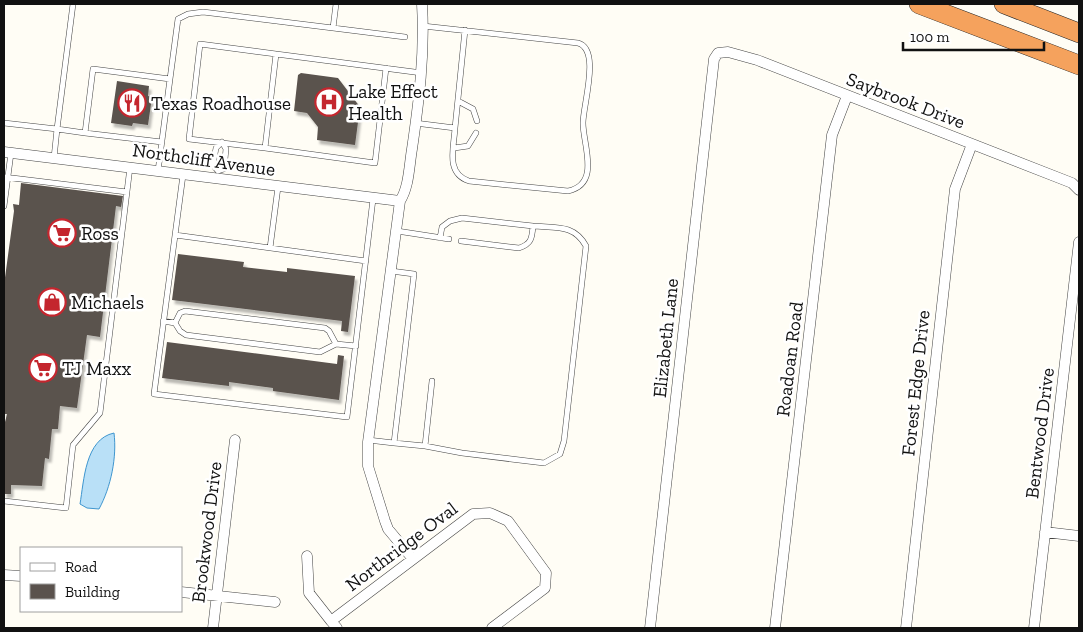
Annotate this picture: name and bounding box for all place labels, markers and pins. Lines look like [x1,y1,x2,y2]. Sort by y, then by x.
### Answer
place label: Lake Effect Health [348,80,438,125]
hospital icon: Lake Effect Health [314,87,344,117]
restaurant icon: Texas Roadhouse [117,88,147,118]
place label: Texas Roadhouse [151,92,291,115]
supermarket icon: Ross [47,218,77,248]
place label: Ross [81,222,119,245]
shop icon: Michaels [37,287,67,317]
place label: Michaels [71,291,144,314]
supermarket icon: TJ Maxx [28,353,58,383]
place label: TJ Maxx [62,357,131,380]

